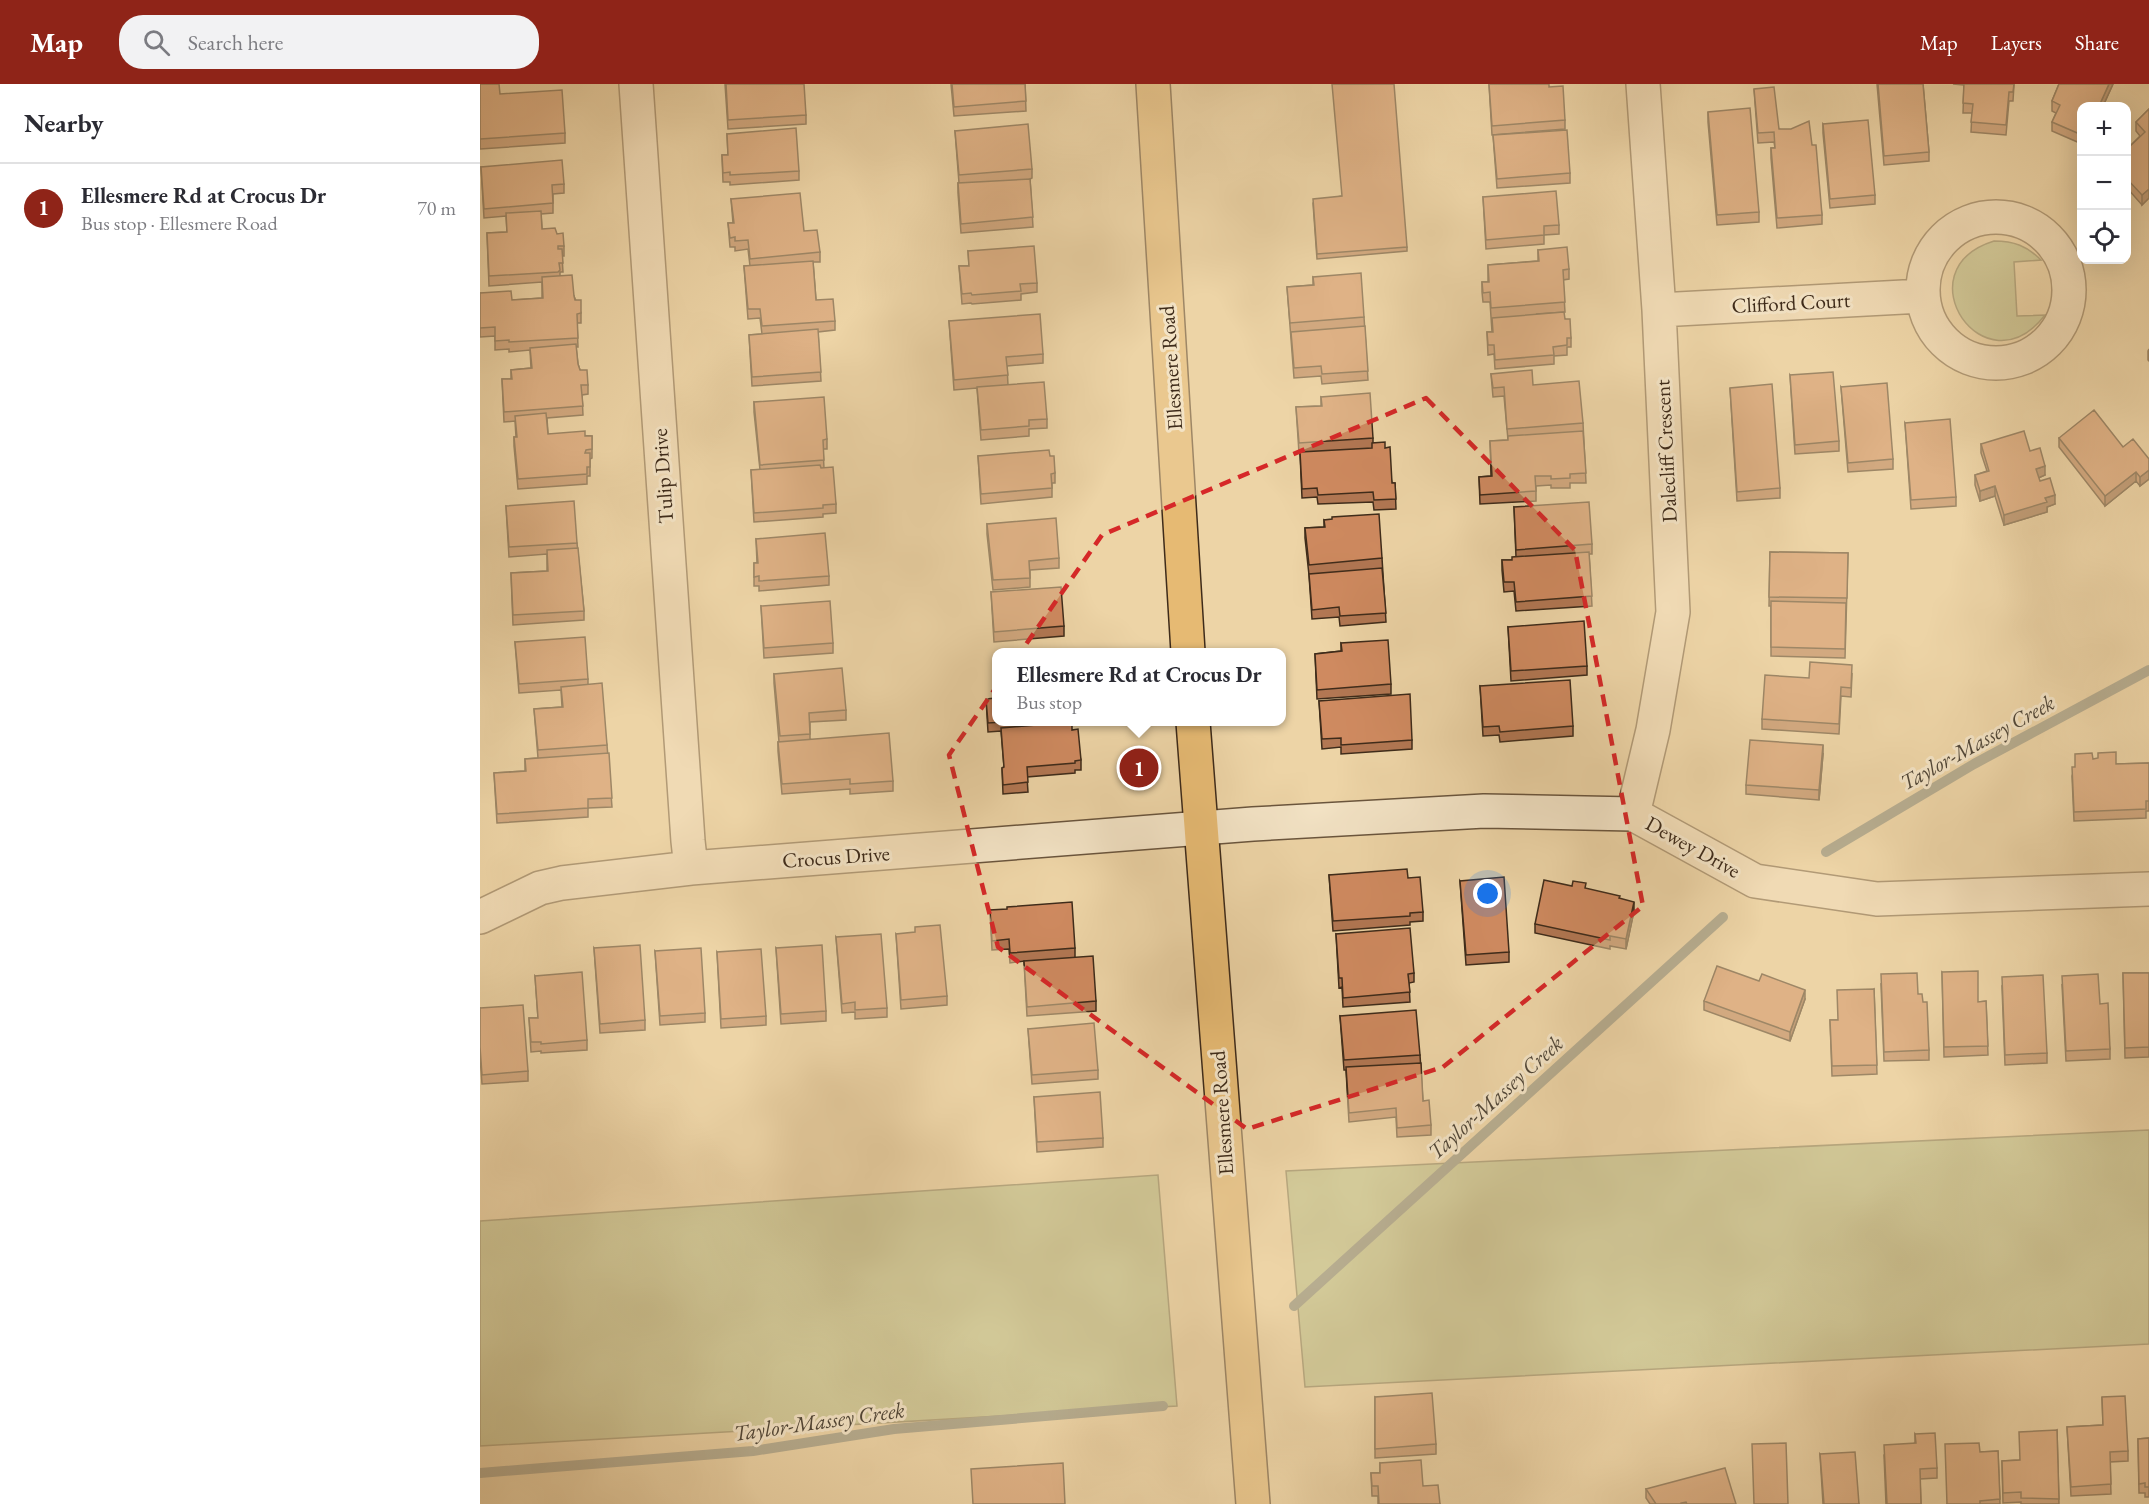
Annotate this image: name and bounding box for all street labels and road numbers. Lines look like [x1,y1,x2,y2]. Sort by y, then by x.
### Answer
street label: Clifford Court [1731,286,1851,319]
street label: Ellesmere Road [1153,304,1188,431]
street label: Dalecliff Crescent [1648,378,1683,523]
street label: Tulip Drive [646,428,679,525]
street label: Dewey Drive [1641,809,1745,884]
street label: Crocus Drive [781,839,891,874]
street label: Ellesmere Road [1204,1049,1239,1176]

